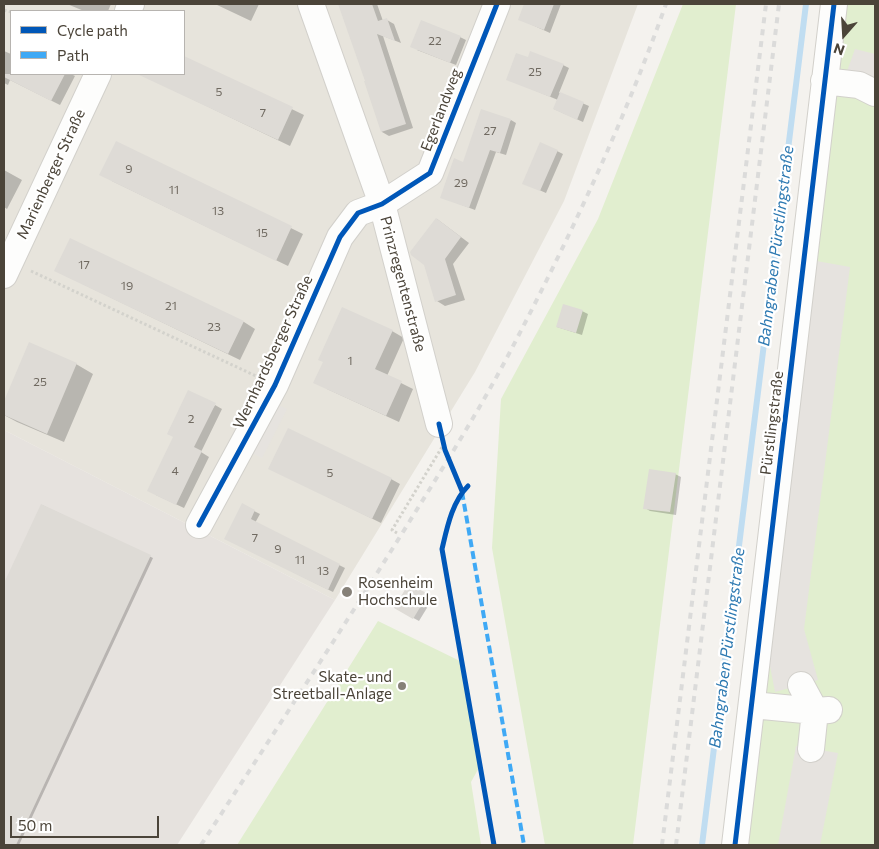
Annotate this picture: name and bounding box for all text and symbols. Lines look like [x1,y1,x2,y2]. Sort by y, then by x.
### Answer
legend [10,10,185,75]
north arrow [819,10,869,60]
text: Cycle path [57,21,128,39]
house number: 22 [428,34,442,48]
text: N [831,40,847,59]
text: Path [57,46,89,64]
house number: 25 [528,65,542,79]
street label: Egerlandweg [417,66,465,154]
house number: 5 [216,85,222,99]
street label: Marienberger Straße [13,106,89,242]
house number: 7 [260,106,266,120]
house number: 27 [484,124,496,138]
water label: Bahngraben Pürstlingstraße [754,145,798,347]
house number: 9 [125,162,133,176]
house number: 29 [454,176,468,190]
house number: 11 [169,183,179,197]
house number: 13 [212,204,224,218]
street label: Prinzregentenstraße [376,214,430,354]
house number: 15 [256,226,268,240]
house number: 17 [78,258,90,272]
street label: Wernhardsberger Straße [229,272,317,432]
house number: 19 [121,279,133,293]
house number: 21 [165,299,177,313]
house number: 23 [207,320,221,334]
house number: 1 [347,354,353,368]
street label: Pürstlingstraße [757,370,787,476]
house number: 25 [33,375,47,389]
house number: 2 [188,412,194,426]
house number: 4 [171,464,179,478]
house number: 5 [327,466,333,480]
house number: 7 [252,531,258,545]
house number: 9 [274,542,282,556]
water label: Bahngraben Pürstlingstraße [705,547,749,749]
house number: 11 [295,553,305,567]
house number: 13 [317,564,329,578]
place label: Rosenheim Hochschule [358,574,437,609]
marker: Rosenheim Hochschule [340,585,354,599]
place label: Skate- und Streetball-Anlage [273,668,392,703]
marker: Skate- und Streetball-Anlage [396,680,408,692]
scale bar [12,806,161,838]
text: 50 m [18,816,52,834]

